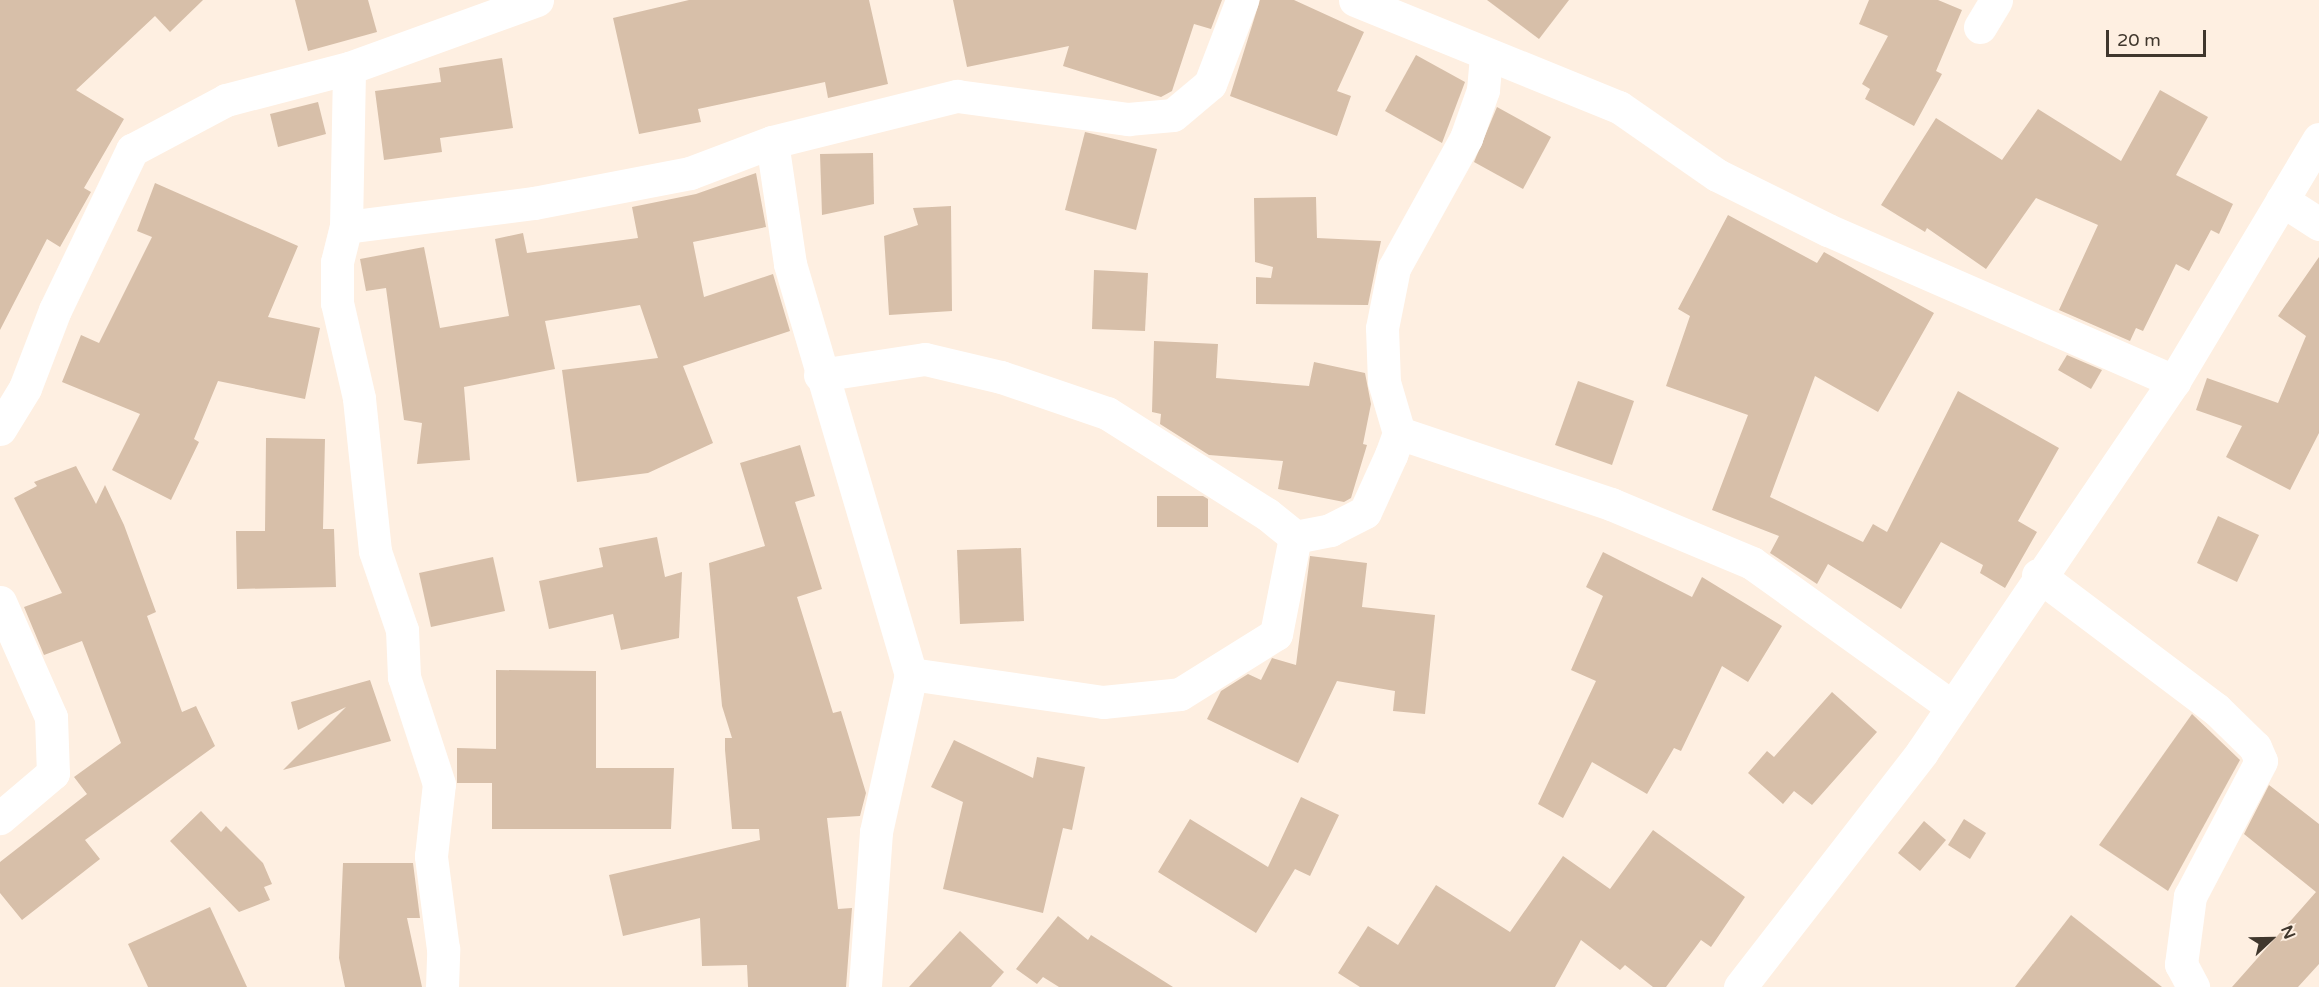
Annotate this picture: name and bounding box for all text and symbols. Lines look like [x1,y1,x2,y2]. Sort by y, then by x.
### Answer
scale bar [2109,18,2210,56]
text: 20 m [2117,29,2161,51]
north arrow [2241,909,2301,969]
text: N [2276,923,2299,942]

